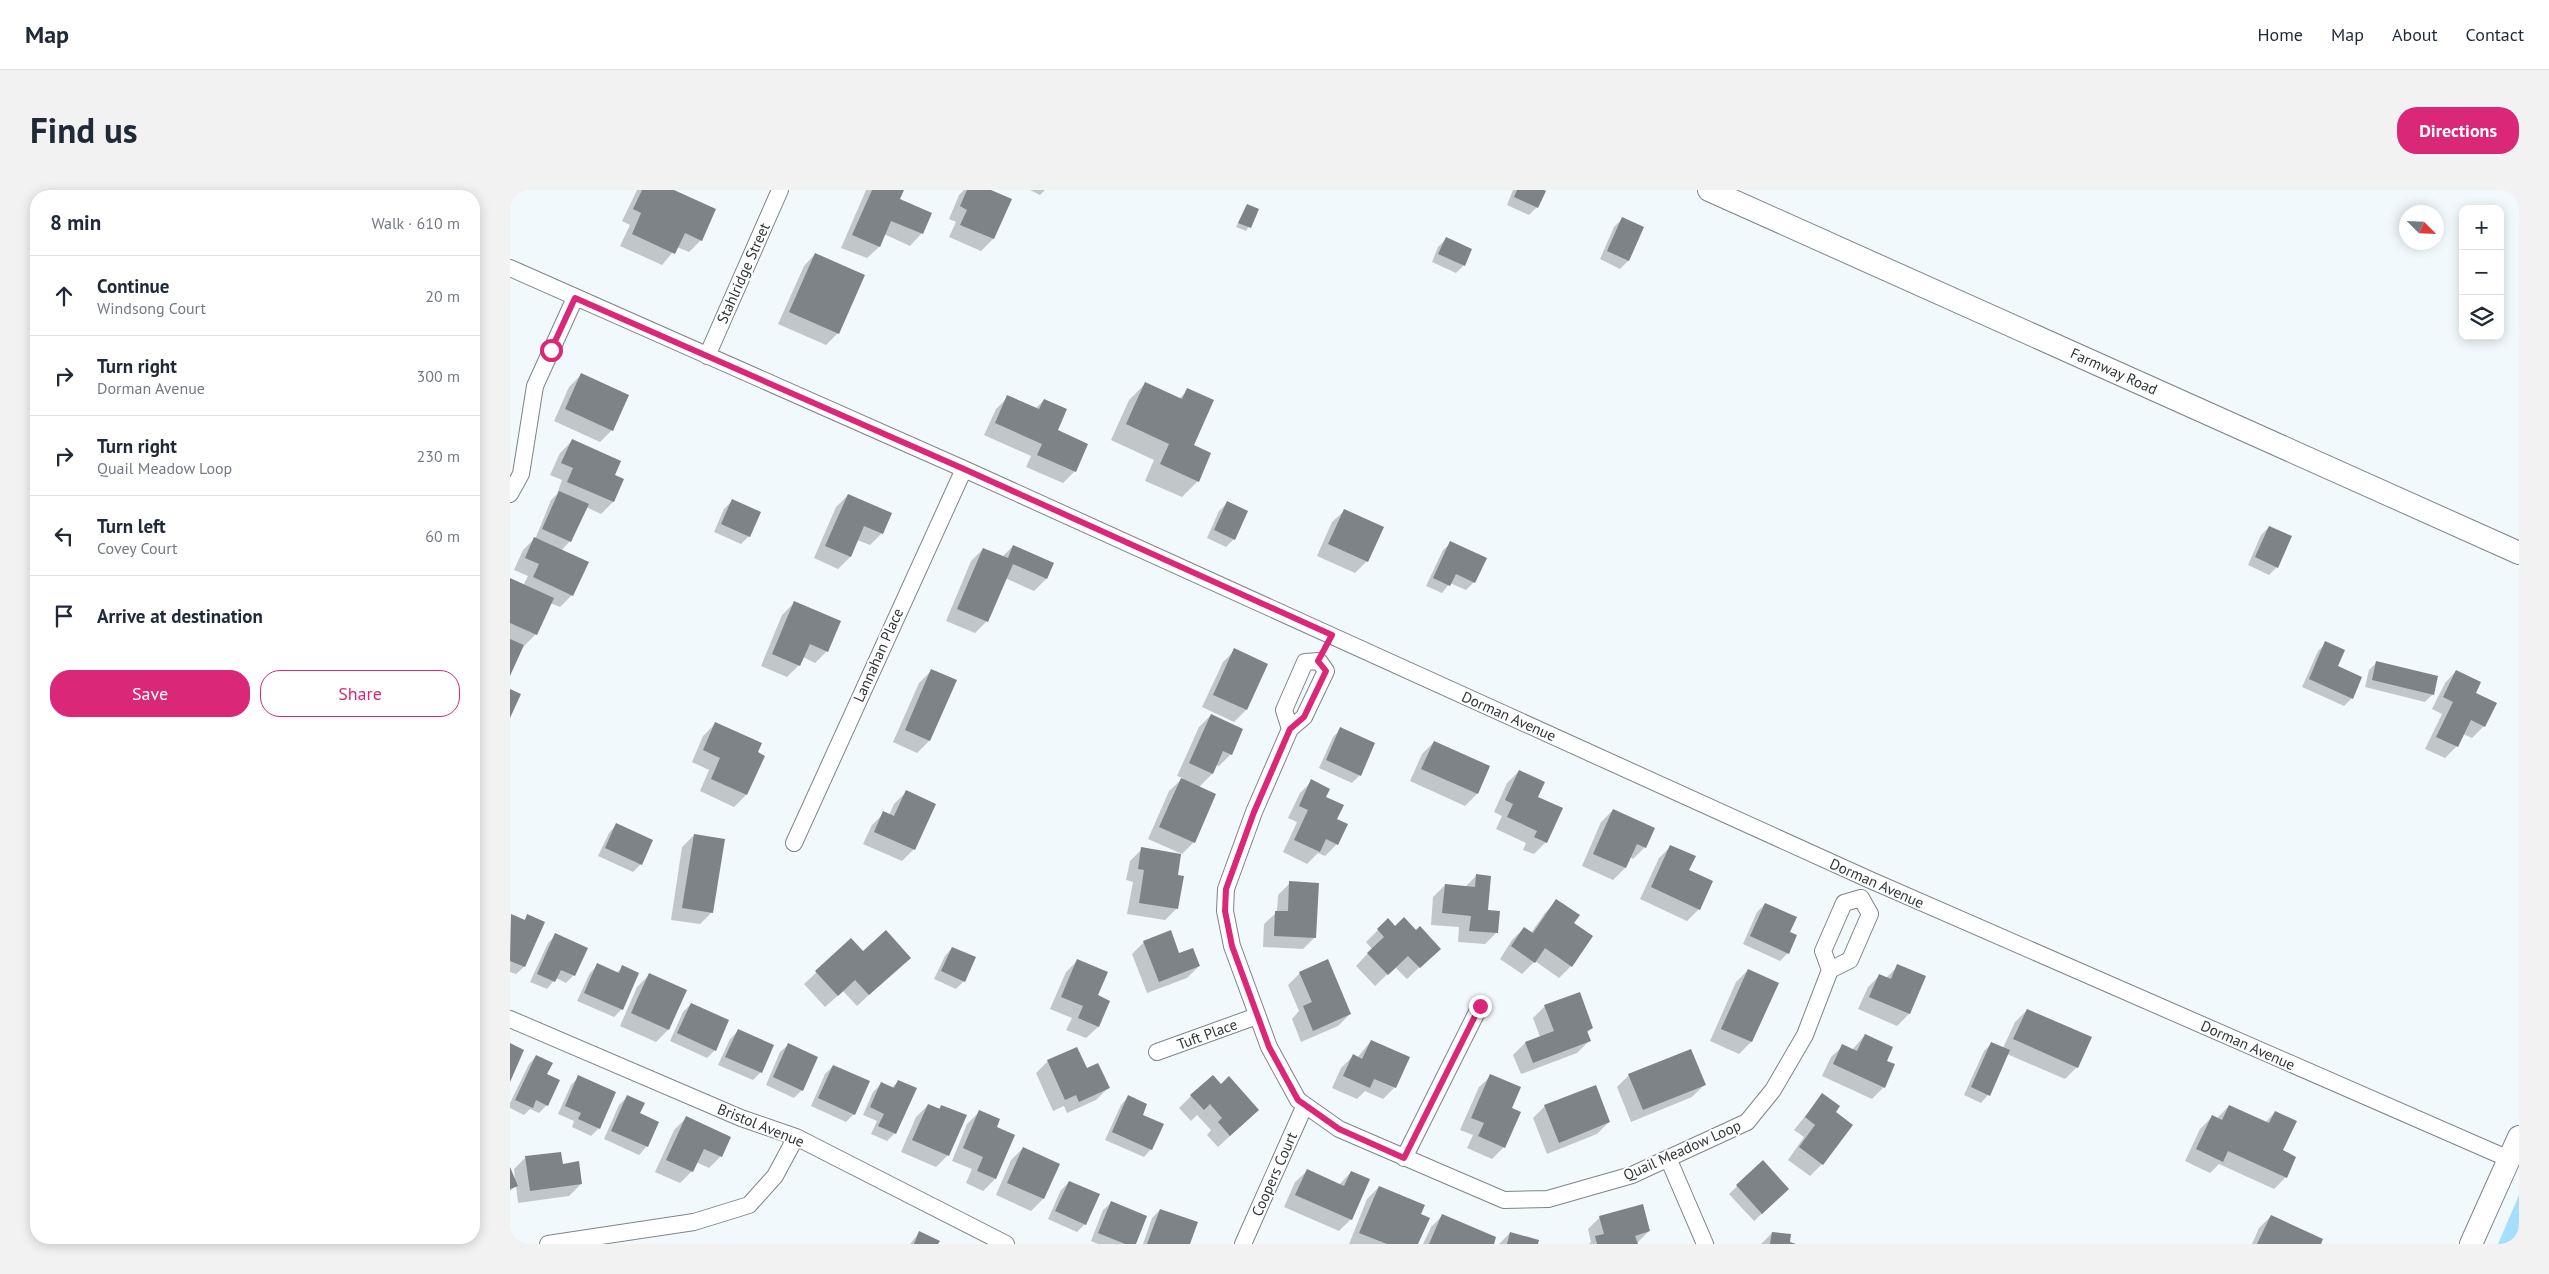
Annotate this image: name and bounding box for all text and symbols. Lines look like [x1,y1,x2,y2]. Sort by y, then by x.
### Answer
text: Map [25,19,69,50]
text: Home [2257,23,2303,46]
text: Map [2331,23,2364,46]
text: About [2392,23,2438,46]
text: Contact [2466,23,2524,46]
text: Find us [30,107,138,153]
button: Directions [2397,107,2519,154]
north arrow [2399,205,2444,250]
map controls [2459,205,2504,340]
button: + [2459,205,2504,250]
text: 8 min [50,209,101,236]
text: Walk · 610 m [371,213,460,233]
street label: Stahlridge Street [712,220,774,326]
button: − [2459,250,2504,295]
text: Continue [97,274,169,298]
icon: ahead [50,282,78,310]
text: 20 m [425,286,460,306]
button: layers [2459,295,2504,340]
text: Windsong Court [97,298,206,318]
route start [540,339,563,362]
street label: Farmway Road [2068,343,2160,399]
text: Turn right [97,354,177,378]
icon: right [50,362,78,390]
text: 300 m [417,366,460,386]
text: Dorman Avenue [97,378,205,398]
text: Turn right [97,434,177,458]
icon: right [50,442,78,470]
text: 230 m [417,446,460,466]
text: Quail Meadow Loop [97,458,232,478]
text: Turn left [97,514,166,538]
icon: left [50,522,78,550]
text: 60 m [425,526,460,546]
text: Covey Court [97,538,178,558]
icon: arrive [50,602,78,630]
text: Arrive at destination [97,604,263,628]
street label: Lannahan Place [849,605,907,705]
button: Save [50,670,250,717]
button: Share [260,670,460,717]
street label: Dorman Avenue [1459,687,1559,745]
street label: Dorman Avenue [1827,854,1927,912]
route end [1469,995,1492,1018]
street label: Tuft Place [1174,1014,1240,1054]
street label: Dorman Avenue [2198,1016,2298,1074]
street label: Bristol Avenue [715,1099,807,1151]
street label: Quail Meadow Loop [1620,1116,1744,1184]
street label: Coopers Court [1247,1129,1301,1219]

